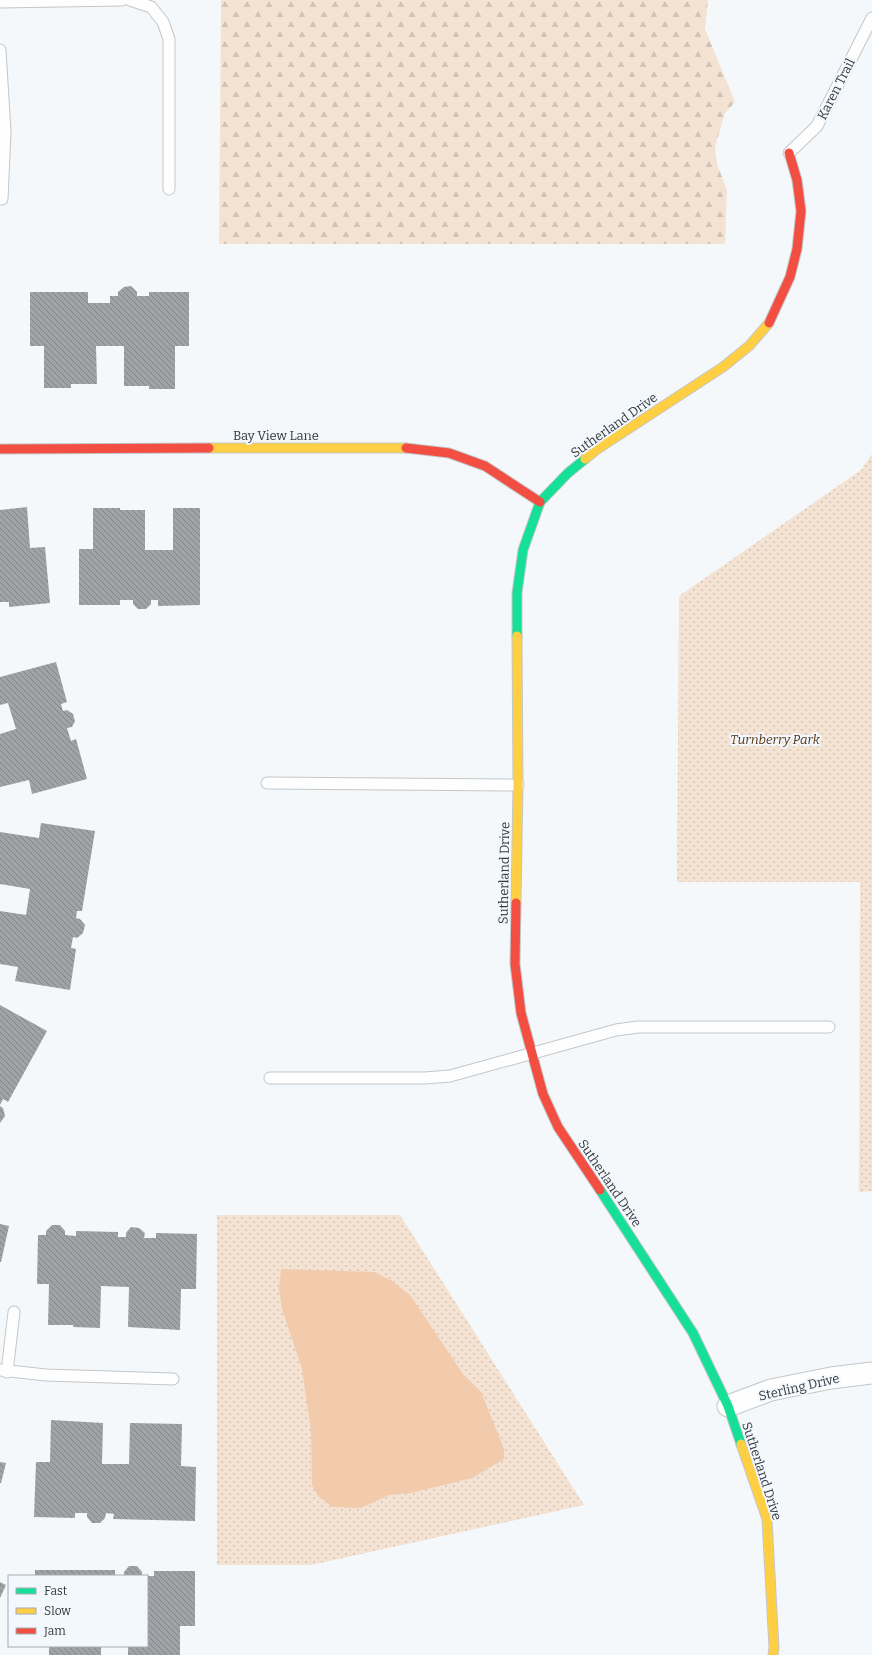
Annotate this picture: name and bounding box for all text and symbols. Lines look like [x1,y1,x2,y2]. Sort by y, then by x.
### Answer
street label: Karen Trail [814,56,858,122]
street label: Sutherland Drive [568,390,660,460]
street label: Bay View Lane [233,428,319,443]
park label: Turnberry Park [730,732,821,747]
street label: Sutherland Drive [496,822,512,924]
street label: Sutherland Drive [575,1136,645,1230]
street label: Sterling Drive [757,1370,841,1404]
street label: Sutherland Drive [739,1420,785,1522]
legend [8,1575,148,1647]
text: Fast [44,1584,68,1598]
text: Slow [44,1604,71,1618]
text: Jam [43,1624,66,1638]

